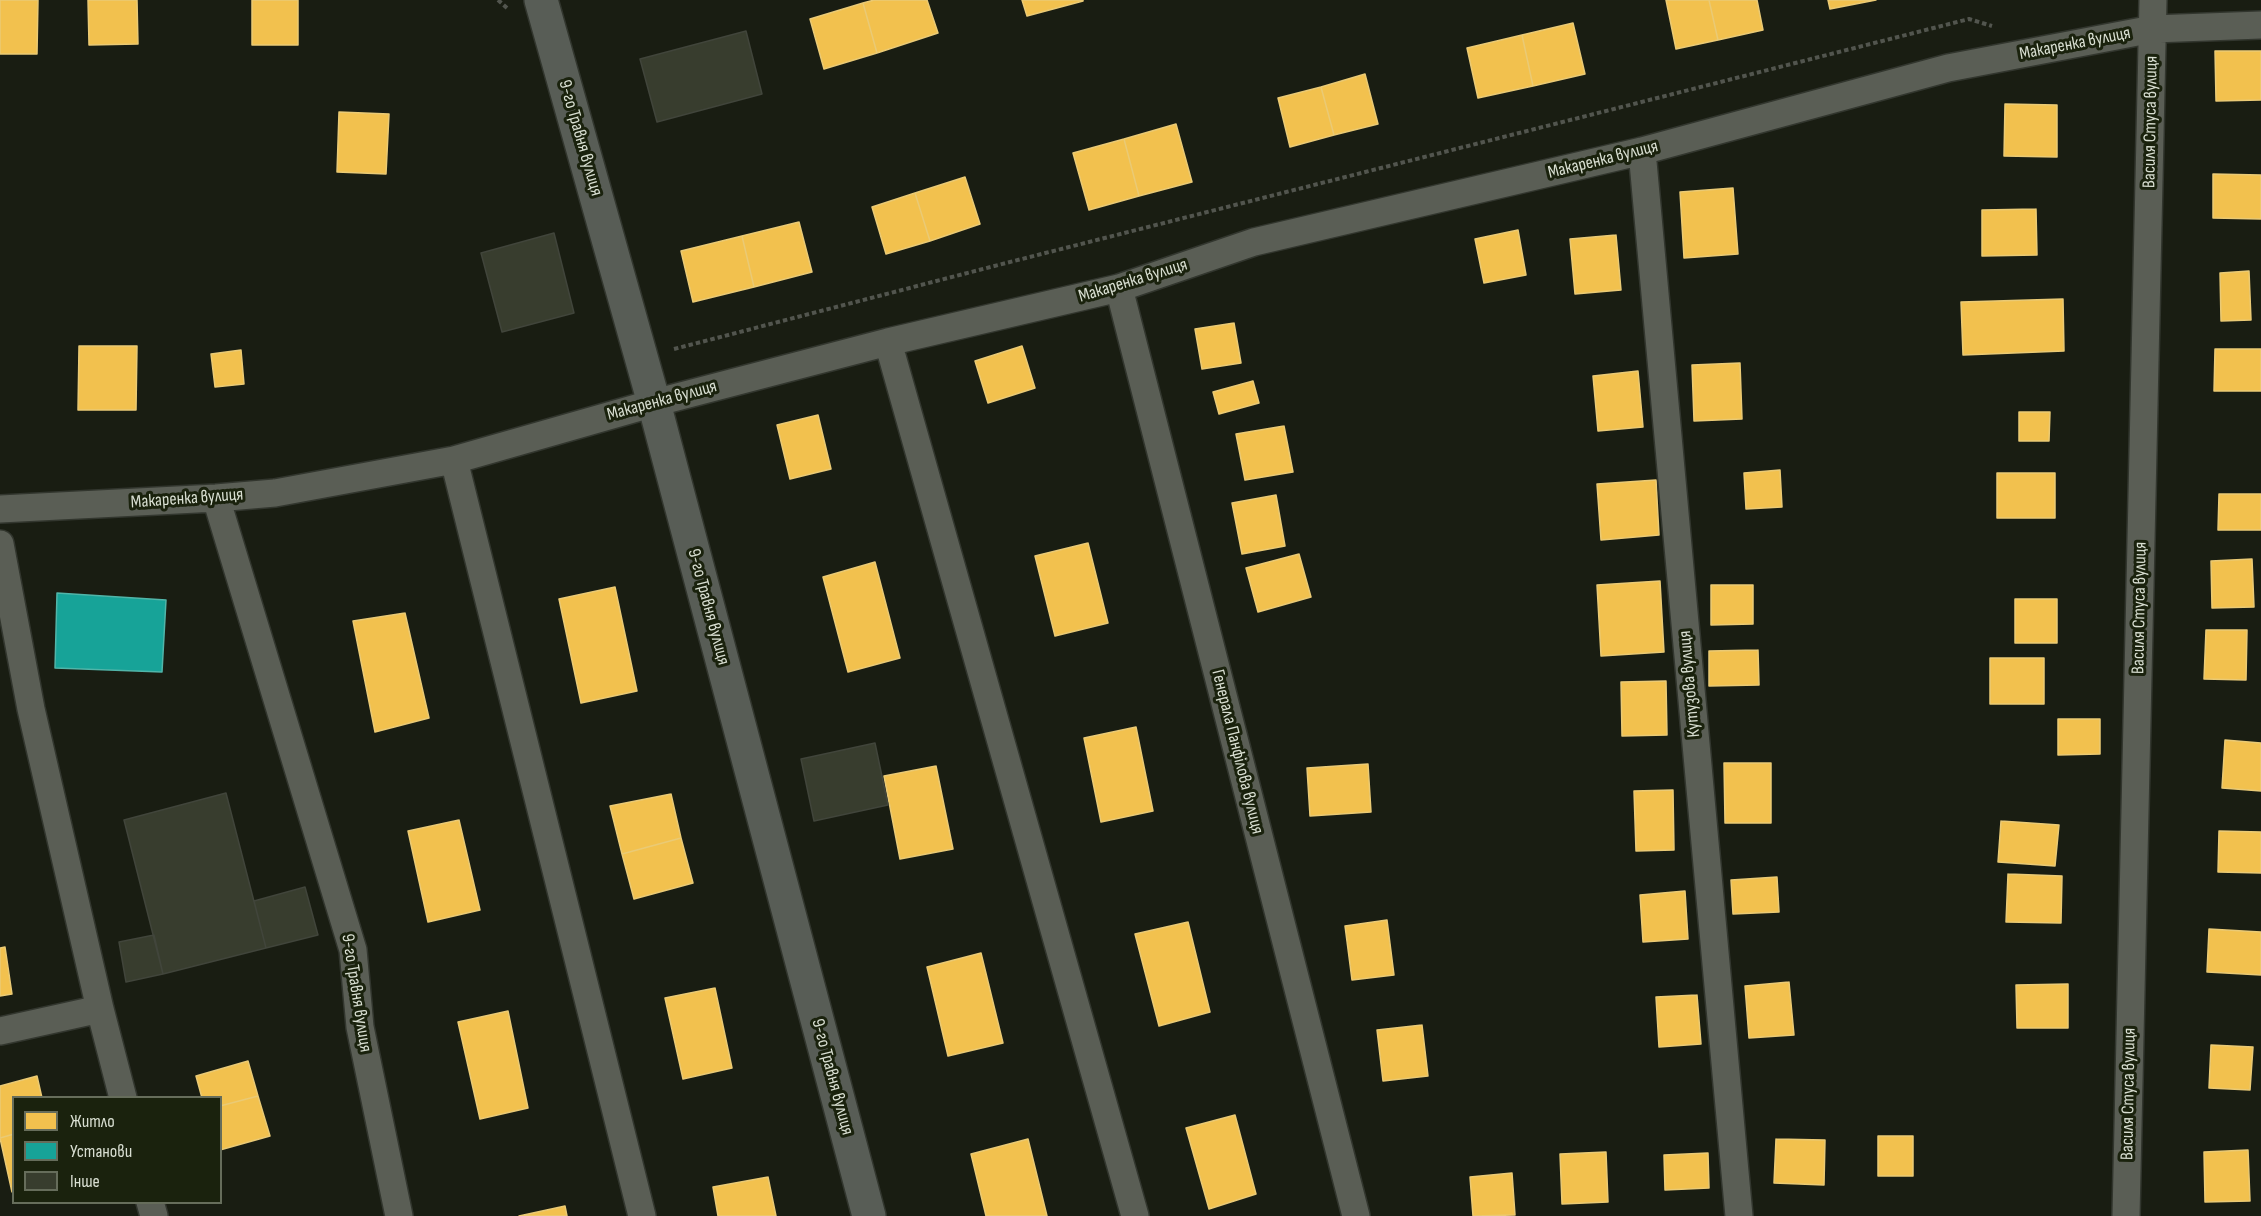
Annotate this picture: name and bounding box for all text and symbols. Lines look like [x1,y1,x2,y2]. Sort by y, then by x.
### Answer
street label: Макаренка вулиця [2018,23,2132,65]
street label: Василя Стуса вулиця [2139,56,2163,188]
street label: 9-го Травня вулиця [553,78,607,198]
street label: Макаренка вулиця [1546,136,1660,184]
street label: Макаренка вулиця [1076,254,1190,308]
street label: Макаренка вулиця [605,376,719,426]
street label: Макаренка вулиця [130,484,244,514]
street label: Василя Стуса вулиця [2128,542,2152,674]
street label: 9-го Травня вулиця [682,546,734,668]
street label: Кутузова вулиця [1675,630,1705,738]
street label: Генерала Панфілова вулиця [1206,668,1268,836]
street label: 9-го Травня вулиця [336,932,376,1054]
street label: 9-го Травня вулиця [806,1016,858,1138]
street label: Василя Стуса вулиця [2117,1028,2141,1160]
legend [12,1096,222,1204]
text: Житло [70,1111,115,1132]
text: Установи [70,1141,132,1162]
text: Інше [70,1171,100,1192]

